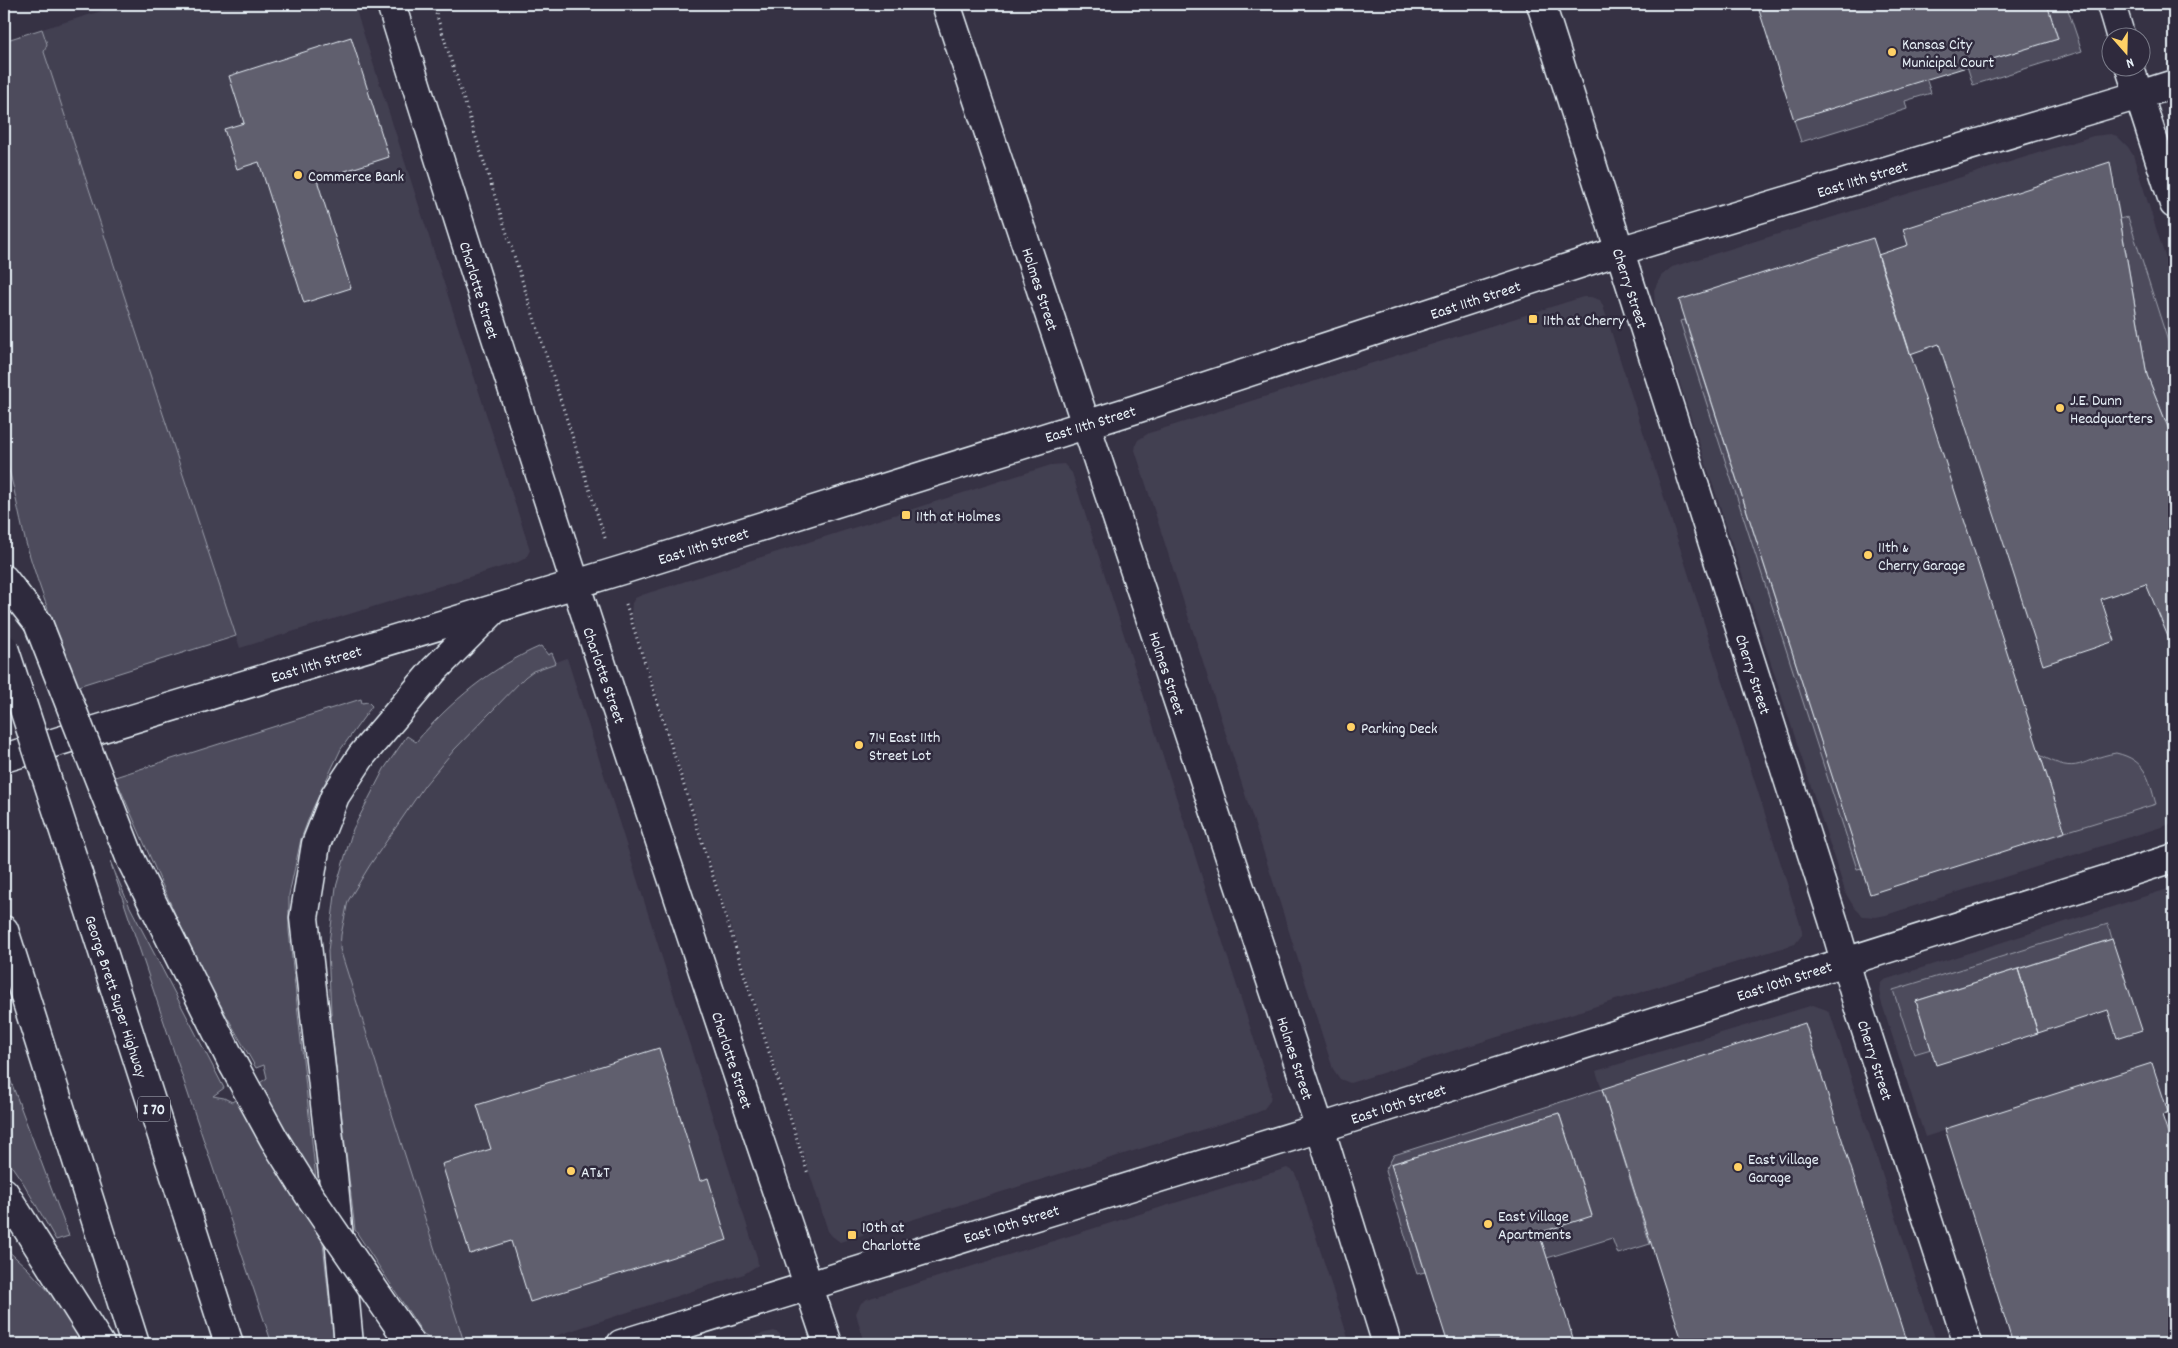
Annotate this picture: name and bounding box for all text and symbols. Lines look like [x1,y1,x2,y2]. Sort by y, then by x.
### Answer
north arrow [2100,28,2150,78]
place label: Kansas City Municipal Court [1902,34,1994,75]
marker: Kansas City Municipal Court [1886,46,1898,58]
text: N [2123,52,2136,73]
street label: East 11th Street [1814,156,1911,205]
place label: Commerce Bank [308,166,404,189]
marker: Commerce Bank [292,169,304,181]
street label: Charlotte Street [452,239,503,342]
street label: Holmes Street [1014,245,1063,335]
street label: Cherry Street [1605,246,1652,332]
street label: East 11th Street [1428,276,1524,327]
place label: 11th at Cherry [1543,310,1625,333]
marker: 11th at Cherry [1527,313,1539,325]
place label: J.E. Dunn Headquarters [2070,390,2154,431]
street label: East 11th Street [1042,401,1139,450]
marker: J.E. Dunn Headquarters [2054,402,2066,414]
place label: 11th at Holmes [916,506,1001,529]
marker: 11th at Holmes [900,509,912,521]
street label: East 11th Street [655,523,752,572]
place label: 11th & Cherry Garage [1878,537,1965,578]
marker: 11th & Cherry Garage [1862,549,1874,561]
street label: Charlotte Street [575,624,630,727]
street label: Holmes Street [1141,629,1190,719]
street label: Cherry Street [1728,632,1775,718]
street label: East 11th Street [268,641,365,690]
place label: Parking Deck [1361,718,1438,741]
marker: Parking Deck [1345,721,1357,733]
place label: 714 East 11th Street Lot [869,727,940,768]
marker: 714 East 11th Street Lot [853,739,865,751]
street label: George Brett Super Highway [77,913,152,1081]
street label: East 10th Street [1734,956,1836,1009]
street label: Charlotte Street [704,1009,757,1112]
street label: Holmes Street [1269,1014,1318,1104]
street label: Cherry Street [1850,1018,1897,1104]
street label: East 10th Street [1348,1079,1450,1132]
road number: I 70 [138,1096,170,1122]
place label: East Village Garage [1748,1149,1819,1190]
marker: East Village Garage [1732,1161,1744,1173]
place label: AT&T [581,1162,610,1185]
marker: AT&T [565,1165,577,1177]
street label: East 10th Street [961,1200,1063,1251]
place label: East Village Apartments [1498,1206,1572,1247]
place label: 10th at Charlotte [862,1217,920,1258]
marker: East Village Apartments [1482,1218,1494,1230]
marker: 10th at Charlotte [846,1229,858,1241]

